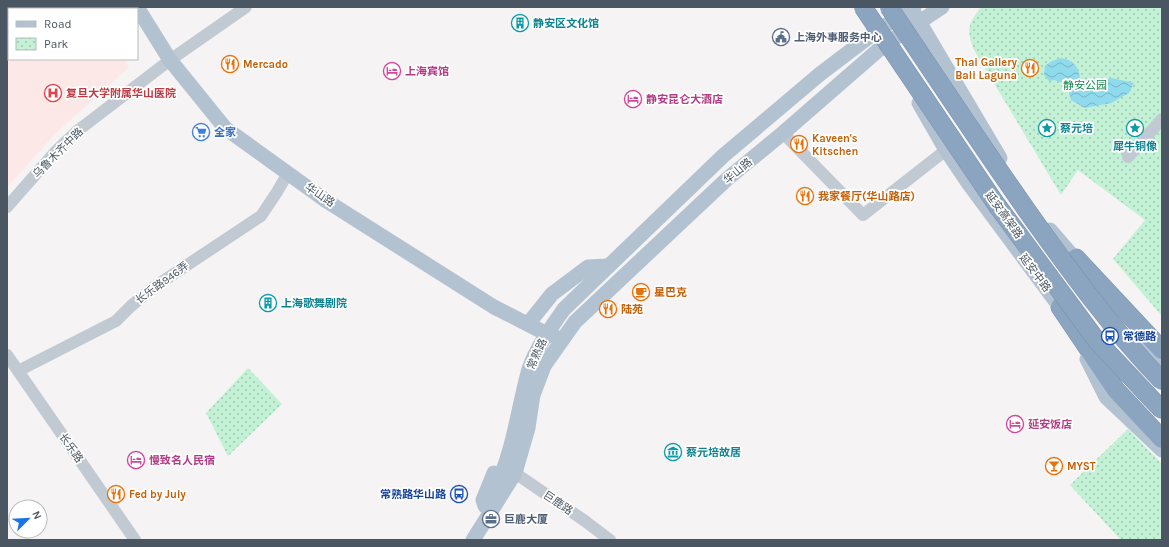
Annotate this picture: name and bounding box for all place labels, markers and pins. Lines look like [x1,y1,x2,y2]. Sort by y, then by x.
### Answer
building icon: 静安区文化馆 [510,13,530,33]
place label: 静安区文化馆 [533,17,599,30]
public building icon: 上海外事服务中心 [771,27,791,47]
place label: 上海外事服务中心 [794,31,882,44]
restaurant icon: Mercado [220,54,240,74]
place label: Thai Gallery Bali Laguna [955,56,1017,82]
place label: Mercado [243,58,288,71]
restaurant icon: Thai Gallery Bali Laguna [1020,58,1040,78]
hotel icon: 上海宾馆 [382,61,402,81]
place label: 上海宾馆 [405,65,449,78]
hospital icon: 复旦大学附属华山医院 [43,83,63,103]
place label: 复旦大学附属华山医院 [66,87,176,100]
hotel icon: 静安昆仑大酒店 [623,89,643,109]
place label: 静安昆仑大酒店 [646,93,723,106]
place icon: 蔡元培 [1037,118,1057,138]
place icon: 犀牛铜像 [1125,118,1145,138]
supermarket icon: 全家 [191,122,211,142]
place label: 蔡元培 [1060,122,1093,135]
place label: 全家 [214,126,236,139]
place label: Kaveen's Kitschen [812,132,858,158]
restaurant icon: Kaveen's Kitschen [789,134,809,154]
place label: 犀牛铜像 [1113,140,1157,153]
restaurant icon: 我家餐厅(华山路店) [795,186,815,206]
place label: 我家餐厅(华山路店) [818,190,915,203]
cafe icon: 星巴克 [631,282,651,302]
place label: 星巴克 [654,286,687,299]
building icon: 上海歌舞剧院 [258,293,278,313]
place label: 上海歌舞剧院 [281,297,347,310]
restaurant icon: 陆苑 [598,299,618,319]
place label: 陆苑 [621,303,643,316]
bus stop icon: 常德路 [1100,326,1120,346]
place label: 常德路 [1123,330,1157,343]
hotel icon: 延安饭店 [1005,414,1025,434]
place label: 延安饭店 [1028,418,1072,431]
museum icon: 蔡元培故居 [663,442,683,462]
place label: 蔡元培故居 [686,446,741,459]
hotel icon: 慢致名人民宿 [126,450,146,470]
place label: 慢致名人民宿 [149,454,215,467]
bar icon: MYST [1044,456,1064,476]
place label: MYST [1067,460,1096,473]
restaurant icon: Fed by July [106,484,126,504]
bus stop icon: 常熟路华山路 [449,484,469,504]
place label: Fed by July [129,488,186,501]
place label: 常熟路华山路 [380,488,447,501]
office icon: 巨鹿大厦 [481,509,501,529]
place label: 巨鹿大厦 [504,513,548,526]

